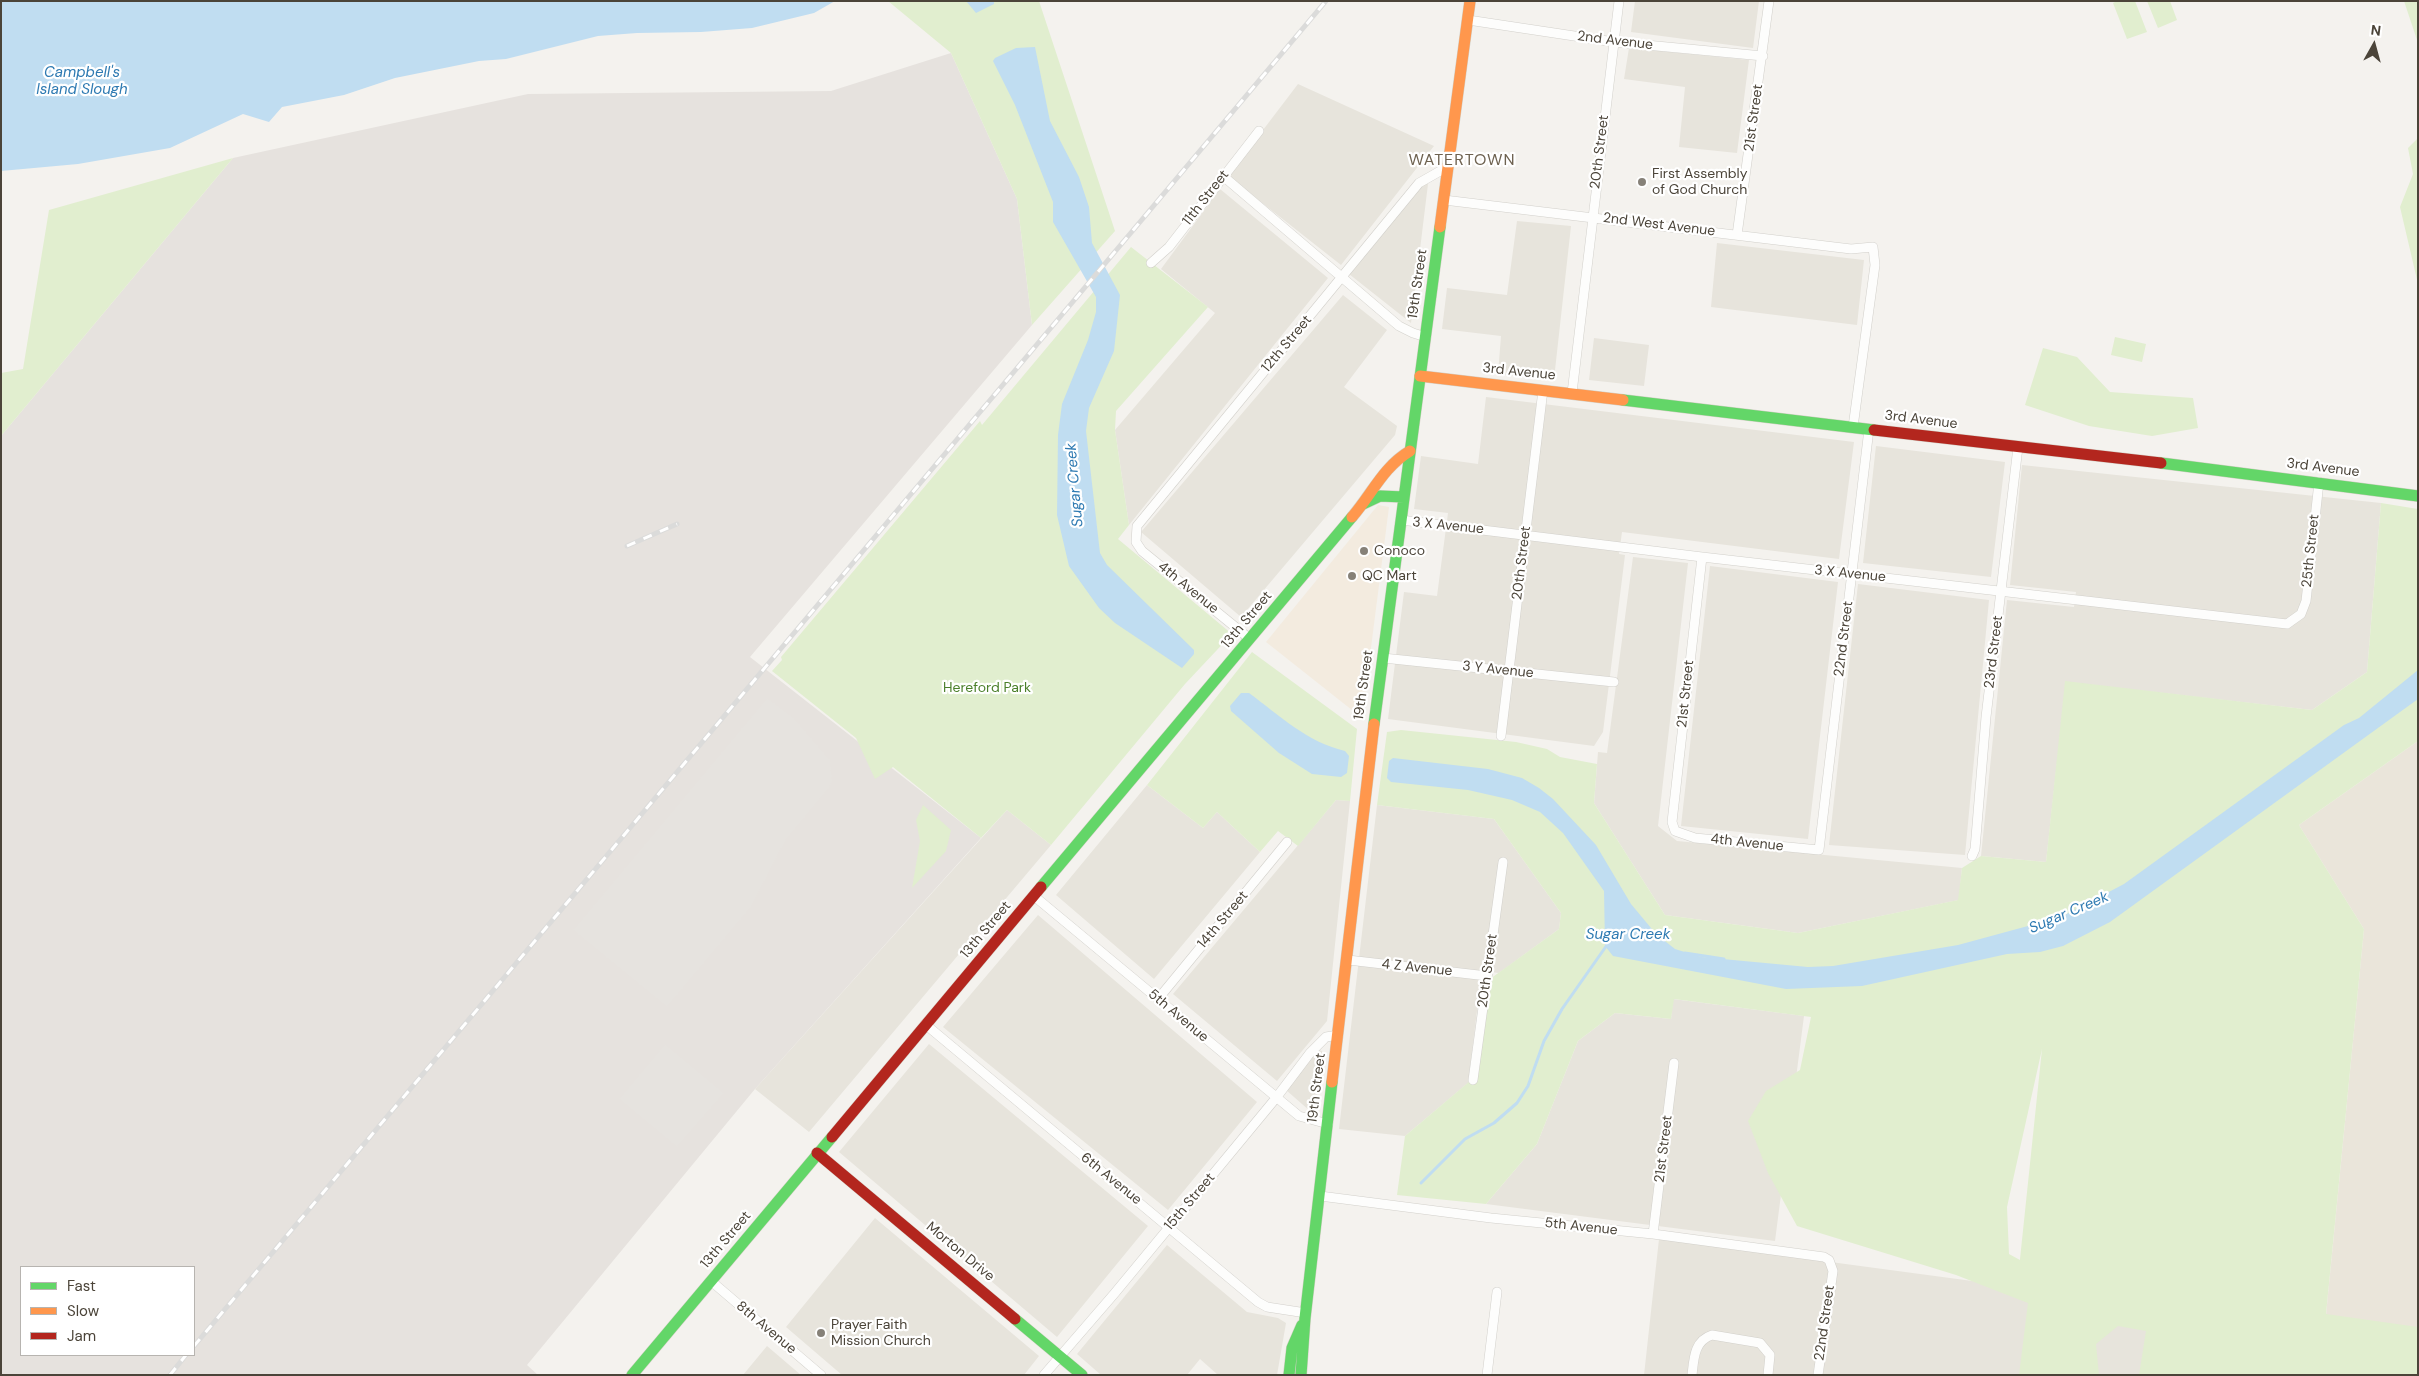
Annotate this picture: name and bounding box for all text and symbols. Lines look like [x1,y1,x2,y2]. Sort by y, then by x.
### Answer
north arrow [2349,20,2399,70]
text: N [2370,21,2382,40]
street label: 2nd Avenue [1576,28,1654,54]
water label: Campbell's Island Slough [36,64,128,99]
street label: 21st Street [1741,83,1767,153]
street label: 20th Street [1587,114,1613,190]
district label: WATERTOWN [1407,151,1517,171]
place label: First Assembly of God Church [1652,166,1747,198]
street label: 11th Street [1179,167,1233,229]
marker: First Assembly of God Church [1636,176,1648,188]
street label: 2nd West Avenue [1602,210,1716,240]
street label: 19th Street [1405,248,1431,320]
street label: 12th Street [1258,312,1316,376]
street label: 3rd Avenue [1482,360,1556,384]
street label: 3rd Avenue [1884,407,1958,433]
water label: Sugar Creek [1062,442,1088,528]
street label: 3rd Avenue [2286,455,2360,481]
street label: 3 X Avenue [1411,514,1485,538]
street label: 25th Street [2299,514,2323,588]
street label: 20th Street [1509,525,1535,601]
place label: Conoco [1374,543,1425,559]
marker: Conoco [1358,545,1370,557]
street label: 4th Avenue [1154,558,1222,618]
street label: 3 X Avenue [1813,562,1887,586]
place label: QC Mart [1362,568,1417,584]
marker: QC Mart [1346,570,1358,582]
street label: 13th Street [1218,588,1276,652]
street label: 22nd Street [1831,600,1857,678]
street label: 23rd Street [1981,615,2007,689]
street label: 19th Street [1351,649,1377,721]
street label: 3 Y Avenue [1462,658,1534,682]
street label: 21st Street [1674,659,1698,729]
park label: Hereford Park [943,680,1031,696]
street label: 4th Avenue [1710,831,1784,855]
street label: 14th Street [1194,888,1252,952]
water label: Sugar Creek [2027,888,2111,938]
street label: 13th Street [957,898,1015,962]
water label: Sugar Creek [1586,926,1670,944]
street label: 20th Street [1475,933,1501,1009]
street label: 4 Z Avenue [1381,956,1453,980]
street label: 5th Avenue [1144,986,1212,1046]
street label: 19th Street [1304,1052,1330,1124]
street label: 21st Street [1652,1114,1676,1184]
street label: 6th Avenue [1077,1149,1145,1209]
street label: 15th Street [1161,1170,1219,1234]
street label: 13th Street [697,1208,755,1272]
street label: 5th Avenue [1544,1215,1618,1239]
street label: Morton Drive [923,1219,997,1285]
legend [20,1266,195,1356]
text: Fast [67,1276,96,1296]
street label: 22nd Street [1811,1284,1839,1362]
street label: 8th Avenue [733,1298,799,1358]
text: Slow [67,1301,99,1321]
place label: Prayer Faith Mission Church [831,1317,931,1350]
text: Jam [67,1326,96,1346]
marker: Prayer Faith Mission Church [815,1327,827,1339]

